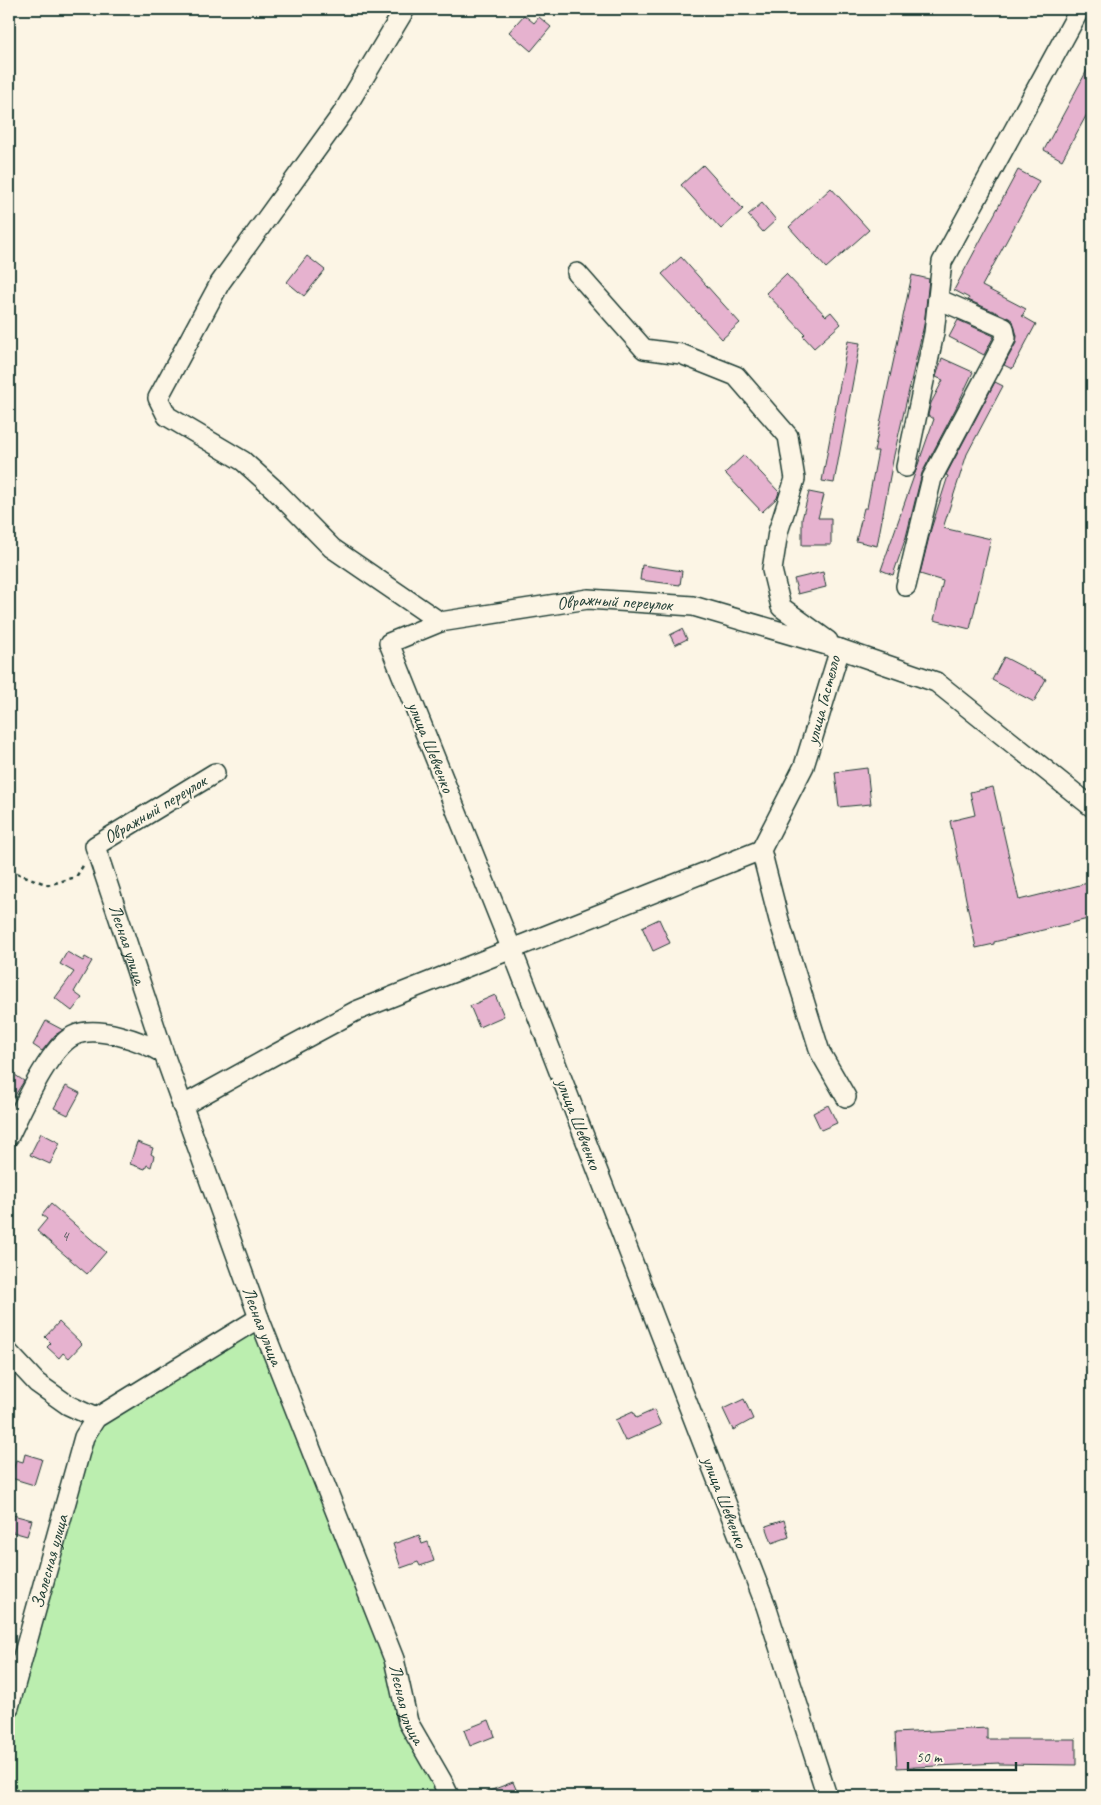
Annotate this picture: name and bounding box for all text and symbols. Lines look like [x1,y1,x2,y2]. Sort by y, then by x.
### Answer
street label: Овражный переулок [555,588,675,616]
street label: улица Гастелло [800,652,846,747]
street label: улица Шевченко [402,697,460,797]
street label: Овражный переулок [100,769,212,848]
street label: Лесная улица [104,902,152,988]
street label: улица Шевченко [551,1074,607,1174]
house number: 4 [62,1227,70,1246]
street label: Лесная улица [238,1284,288,1370]
street label: улица Шевченко [697,1452,753,1552]
street label: Залесная улица [26,1511,73,1611]
street label: Лесная улица [385,1662,430,1749]
scale bar [908,1740,1016,1772]
text: 50 m [916,1748,943,1767]

